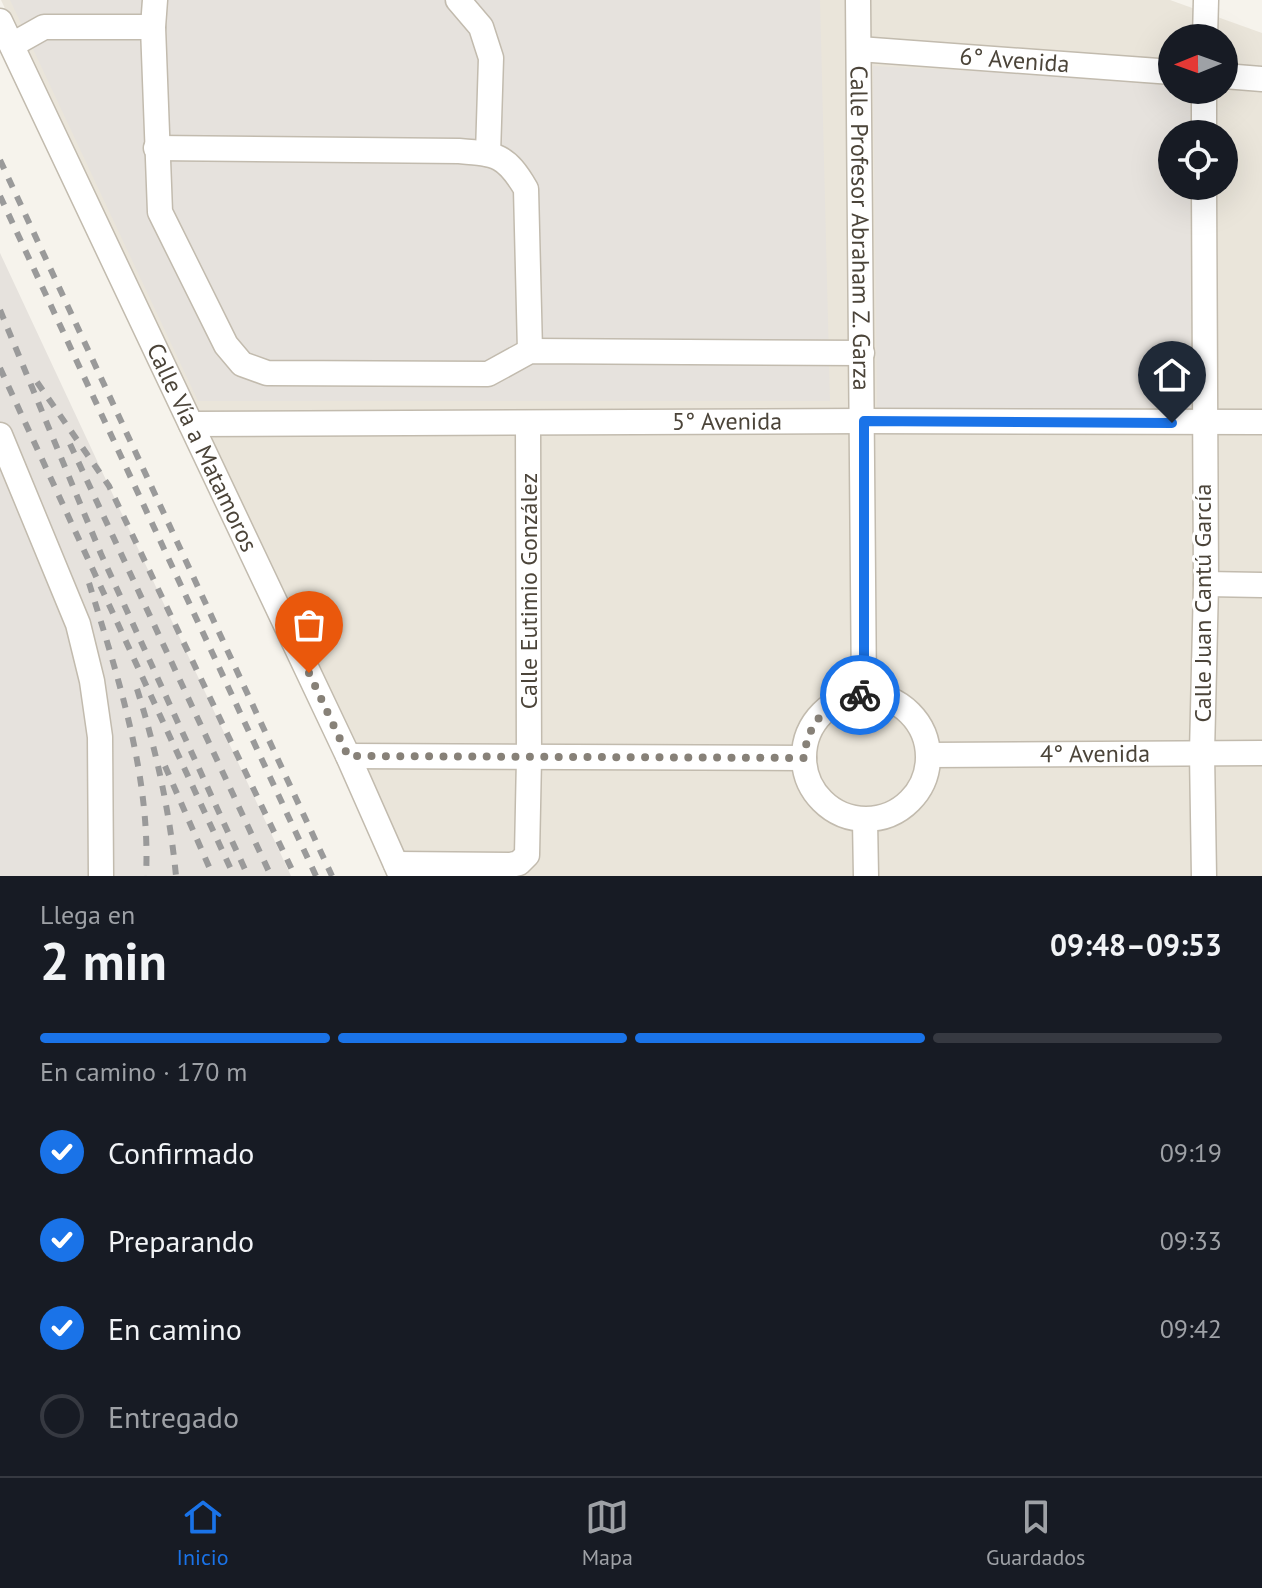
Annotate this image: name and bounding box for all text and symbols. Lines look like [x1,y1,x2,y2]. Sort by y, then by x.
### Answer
north arrow [1158,24,1238,104]
map controls [1158,24,1238,200]
street label: 6° Avenida [959,40,1071,79]
street label: Calle Profesor Abraham Z. Garza [844,65,877,391]
button: locate [1158,120,1238,200]
street label: Calle Vía a Matamoros [140,338,265,557]
pin [1138,341,1206,423]
icon: home [1150,353,1194,397]
street label: 5° Avenida [672,405,782,437]
street label: Calle Eutimio González [513,473,544,709]
street label: Calle Juan Cantú García [1187,484,1218,722]
pin [275,591,343,673]
icon: bag [287,603,331,647]
courier [820,655,900,735]
icon: bike [838,673,882,717]
street label: 4° Avenida [1040,738,1150,769]
text: Llega en [40,898,135,931]
text: 09:48–09:53 [1050,925,1222,964]
text: 2 min [40,927,167,994]
text: En camino · 170 m [40,1055,247,1088]
icon: check [40,1130,84,1174]
text: Confirmado [108,1133,254,1172]
text: 09:19 [1160,1136,1222,1169]
icon: check [40,1218,84,1262]
text: Preparando [108,1221,254,1260]
text: 09:33 [1160,1224,1222,1257]
icon: check [40,1306,84,1350]
text: En camino [108,1309,242,1348]
text: 09:42 [1160,1312,1222,1345]
text: Entregado [108,1397,239,1436]
tab: Inicio [177,1495,229,1571]
tab: Mapa [582,1495,633,1571]
tab: Guardados [986,1495,1085,1571]

